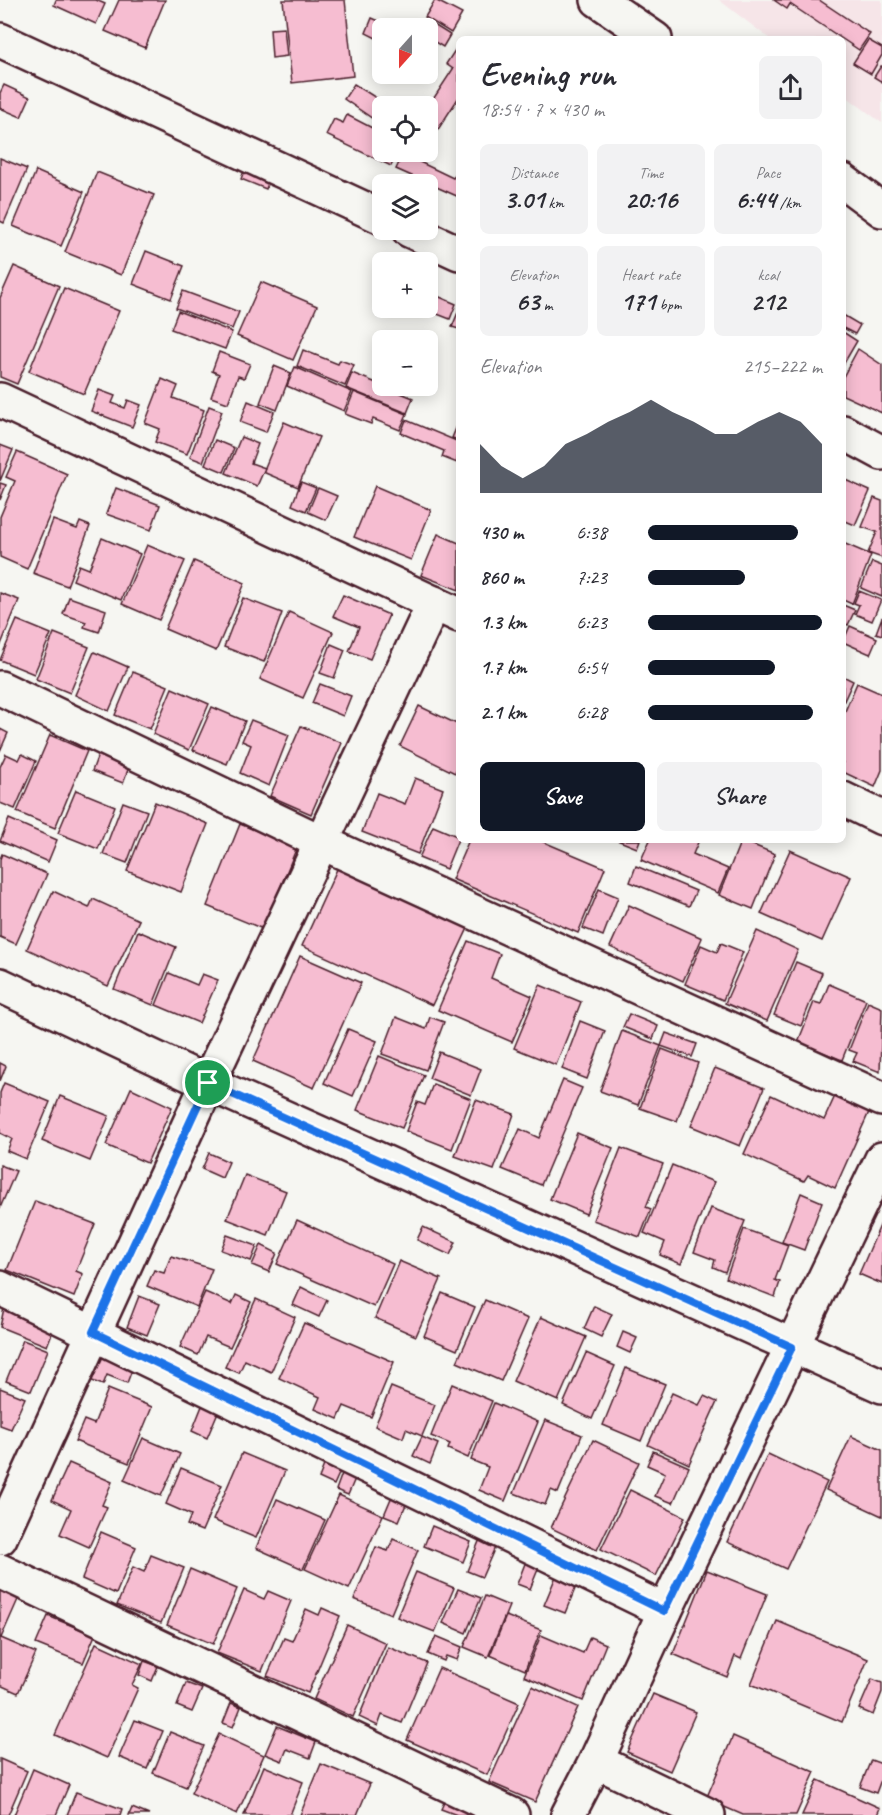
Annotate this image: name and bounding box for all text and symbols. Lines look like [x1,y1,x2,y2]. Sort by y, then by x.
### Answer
north arrow [372,18,438,84]
map controls [372,18,438,396]
text: Evening run [480,53,615,95]
button: share [759,56,822,119]
button: locate [372,96,438,162]
text: 18:54 · 7 × 430 m [480,97,604,122]
text: Distance [510,163,558,183]
text: Time [639,163,663,183]
text: Pace [756,163,780,183]
button: layers [372,174,438,240]
text: 3.01 [504,183,544,216]
text: 20:16 [625,183,677,216]
text: 6:44 [735,183,776,216]
text: km [544,193,564,213]
text: /km [776,193,801,213]
button: + [372,252,438,318]
text: Elevation [509,265,559,285]
text: Heart rate [622,265,680,285]
text: kcal [757,265,779,285]
text: 63 [516,285,540,318]
text: 171 [621,285,656,318]
text: 212 [750,285,786,318]
text: m [540,295,552,315]
text: bpm [656,295,681,315]
button: − [372,330,438,396]
text: Elevation [480,354,542,379]
text: 215–222 m [743,354,822,379]
text: 430 m [480,520,523,545]
text: 6:38 [576,520,607,545]
text: 860 m [480,565,524,590]
text: 7:23 [576,565,607,590]
text: 1.3 km [480,610,527,635]
text: 6:23 [576,610,607,635]
text: 1.7 km [480,655,526,680]
text: 6:54 [576,655,607,680]
text: 2.1 km [480,700,527,725]
text: 6:28 [576,700,607,725]
button: Save [480,762,645,831]
button: Share [657,762,822,831]
pin [182,1057,233,1108]
icon: arrive [191,1066,224,1099]

